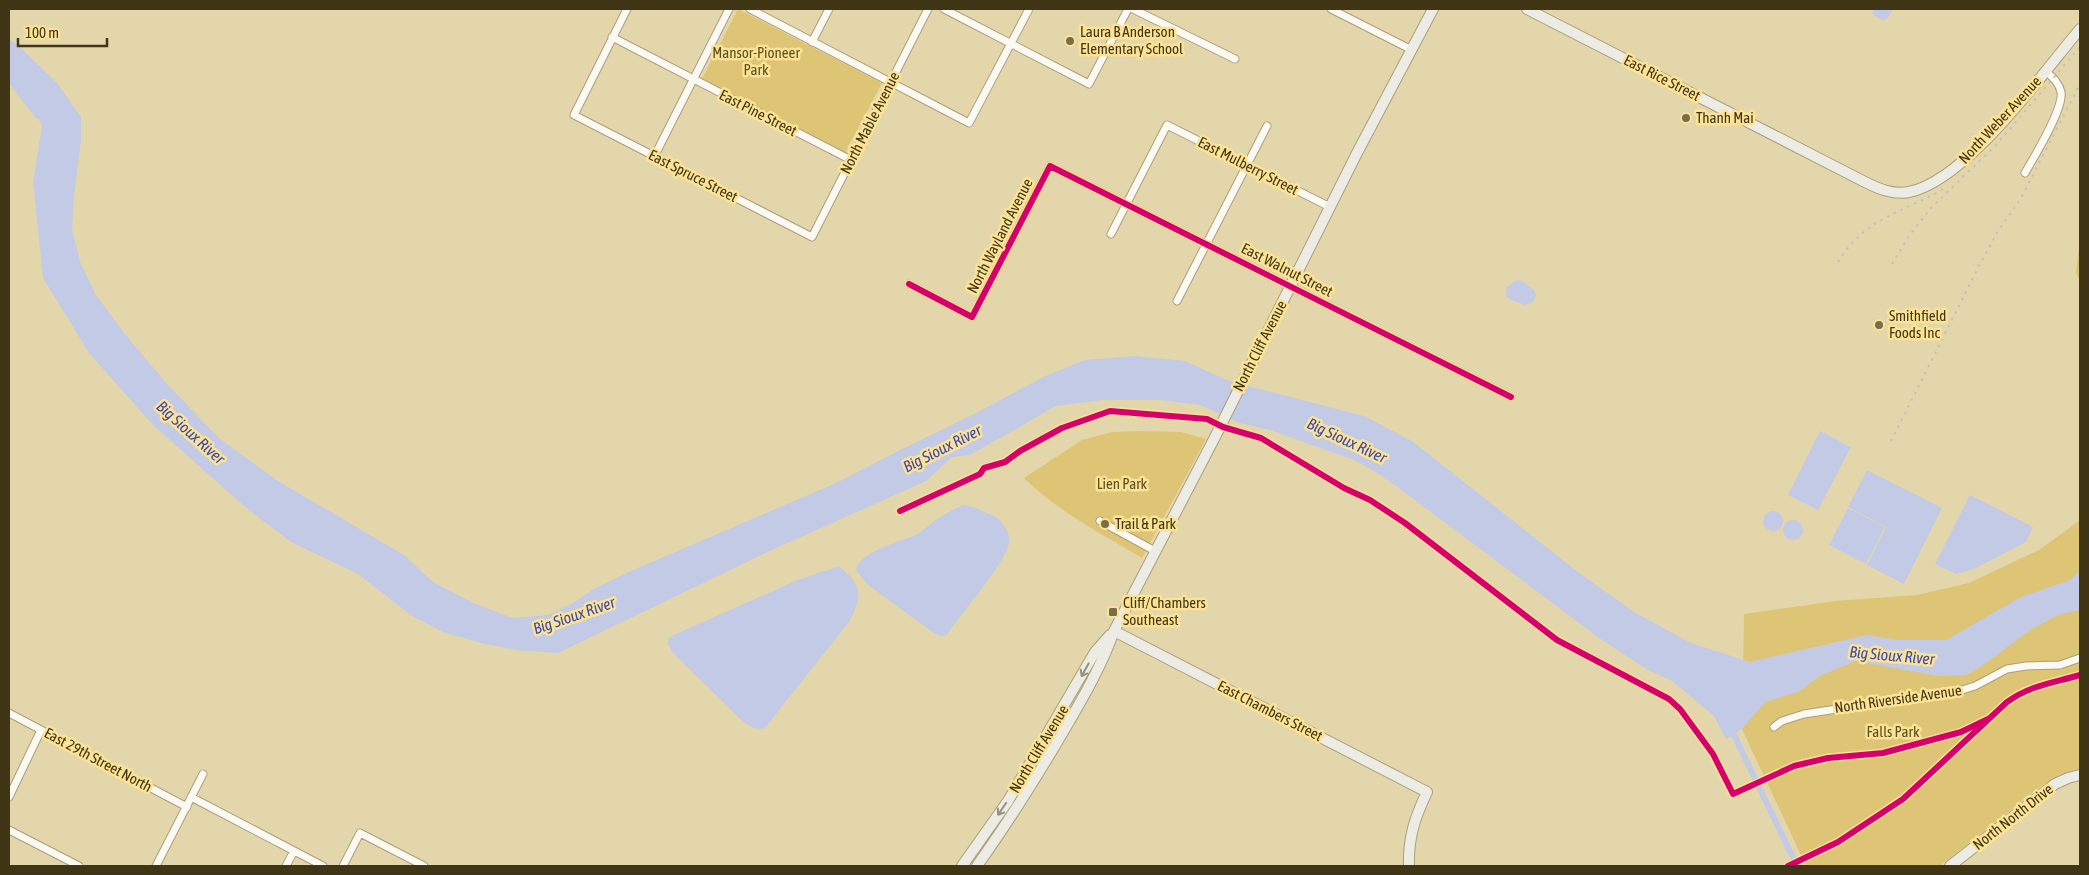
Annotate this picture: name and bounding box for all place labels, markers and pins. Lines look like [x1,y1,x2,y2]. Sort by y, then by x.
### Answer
place label: Laura B Anderson Elementary School [1080,23,1183,57]
marker: Laura B Anderson Elementary School [1064,35,1076,47]
place label: Thanh Mai [1696,109,1754,126]
marker: Thanh Mai [1680,112,1692,124]
place label: Smithfield Foods Inc [1889,307,1946,341]
marker: Smithfield Foods Inc [1873,319,1885,331]
place label: Trail & Park [1115,515,1177,532]
marker: Trail & Park [1099,518,1111,530]
place label: Cliff/Chambers Southeast [1123,594,1206,628]
marker: Cliff/Chambers Southeast [1107,606,1119,618]

